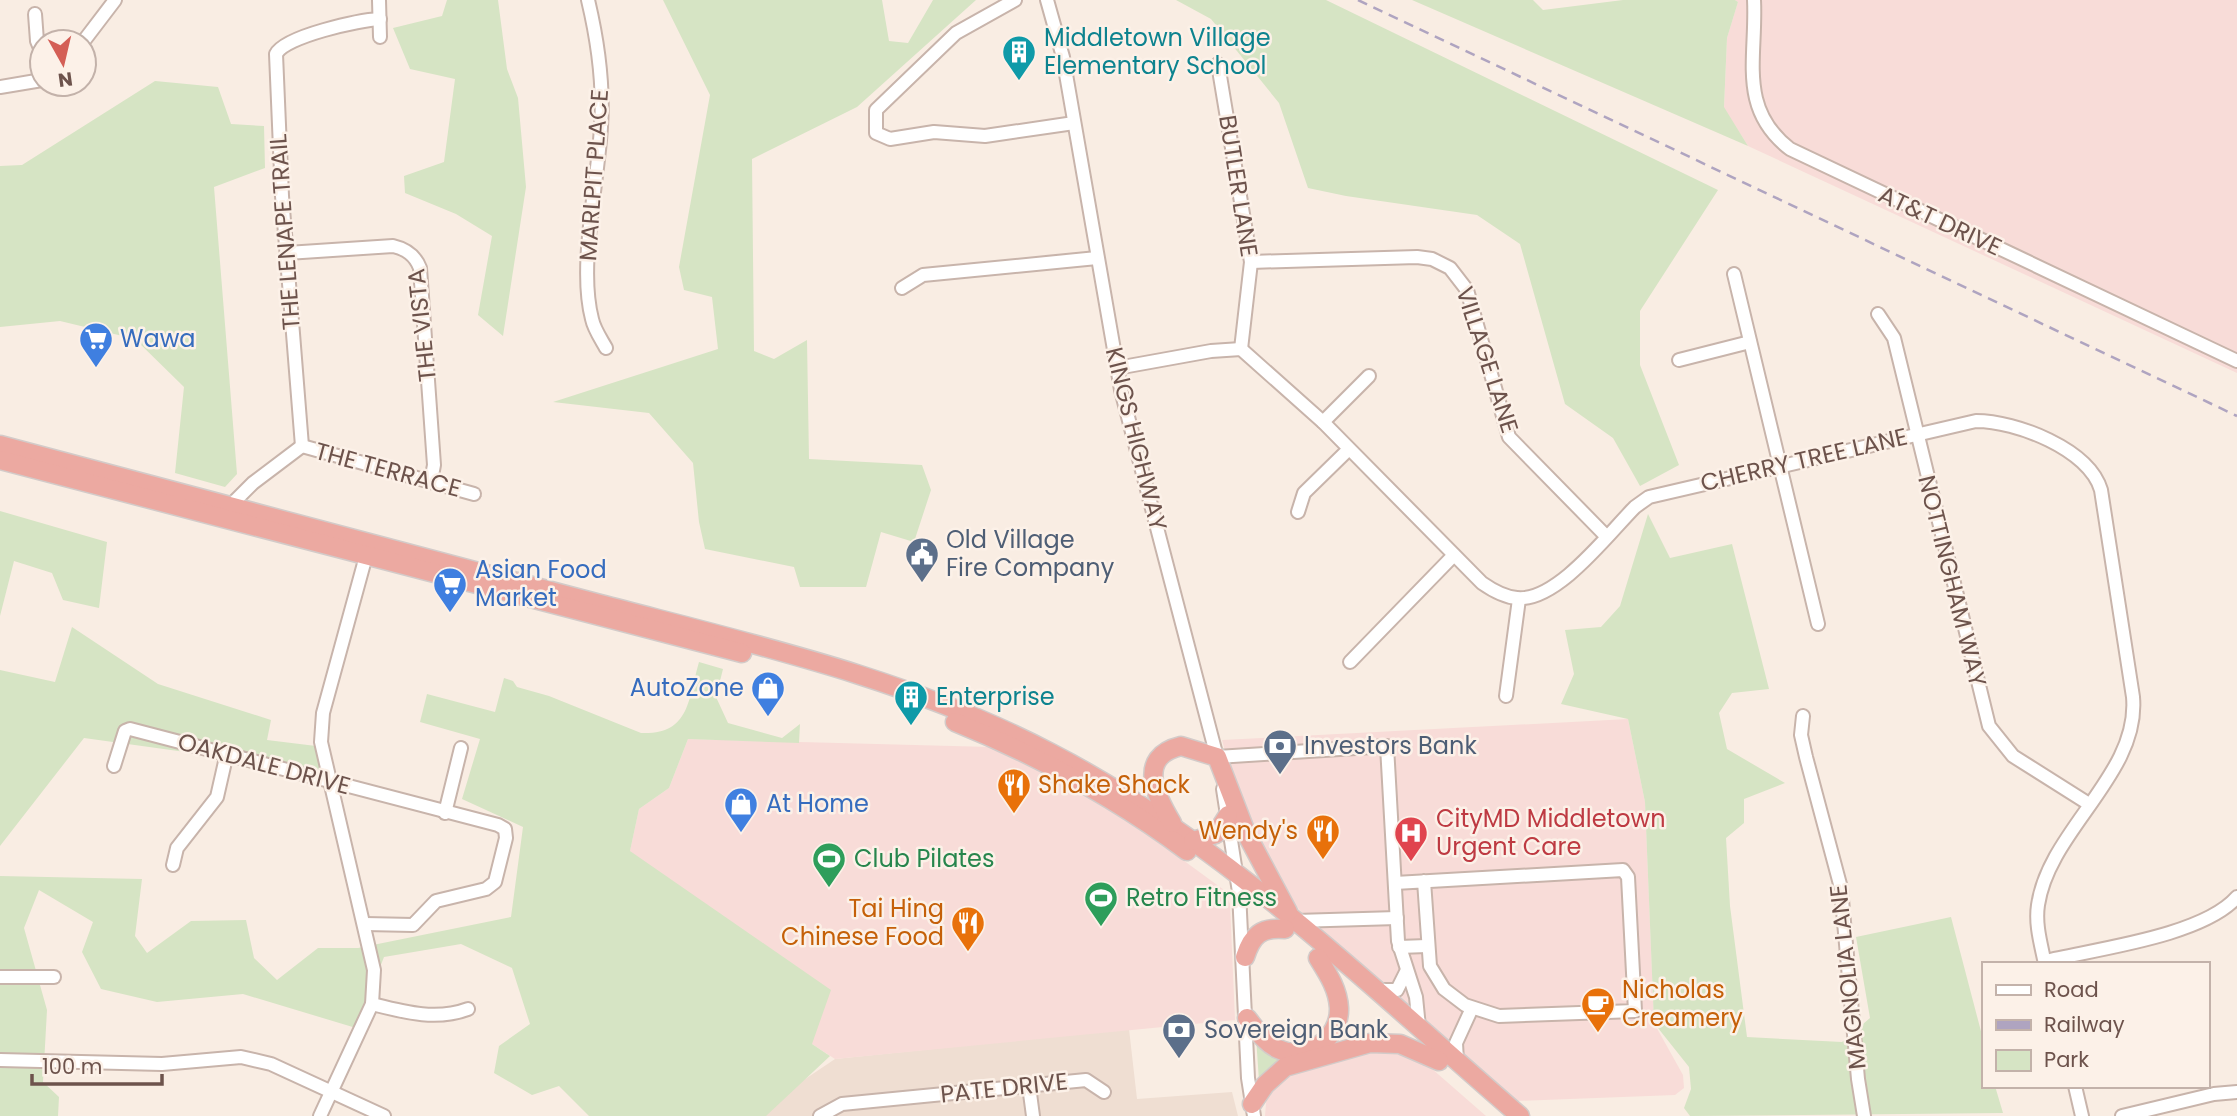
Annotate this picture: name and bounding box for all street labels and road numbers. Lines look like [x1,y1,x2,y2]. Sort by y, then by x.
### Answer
street label: MARLPIT PLACE [571,88,616,262]
street label: BUTLER LANE [1211,113,1266,259]
street label: THE LENAPE TRAIL [261,133,308,331]
street label: AT&T DRIVE [1873,178,2007,263]
street label: THE VISTA [399,267,444,383]
street label: VILLAGE LANE [1448,282,1527,437]
street label: KINGS HIGHWAY [1098,344,1175,534]
street label: CHERRY TREE LANE [1697,420,1911,499]
street label: THE TERRACE [312,434,465,505]
street label: NOTTINGHAM WAY [1910,472,1995,690]
street label: OAKDALE DRIVE [174,725,354,802]
street label: MAGNOLIA LANE [1821,883,1874,1071]
street label: PATE DRIVE [939,1064,1069,1111]

